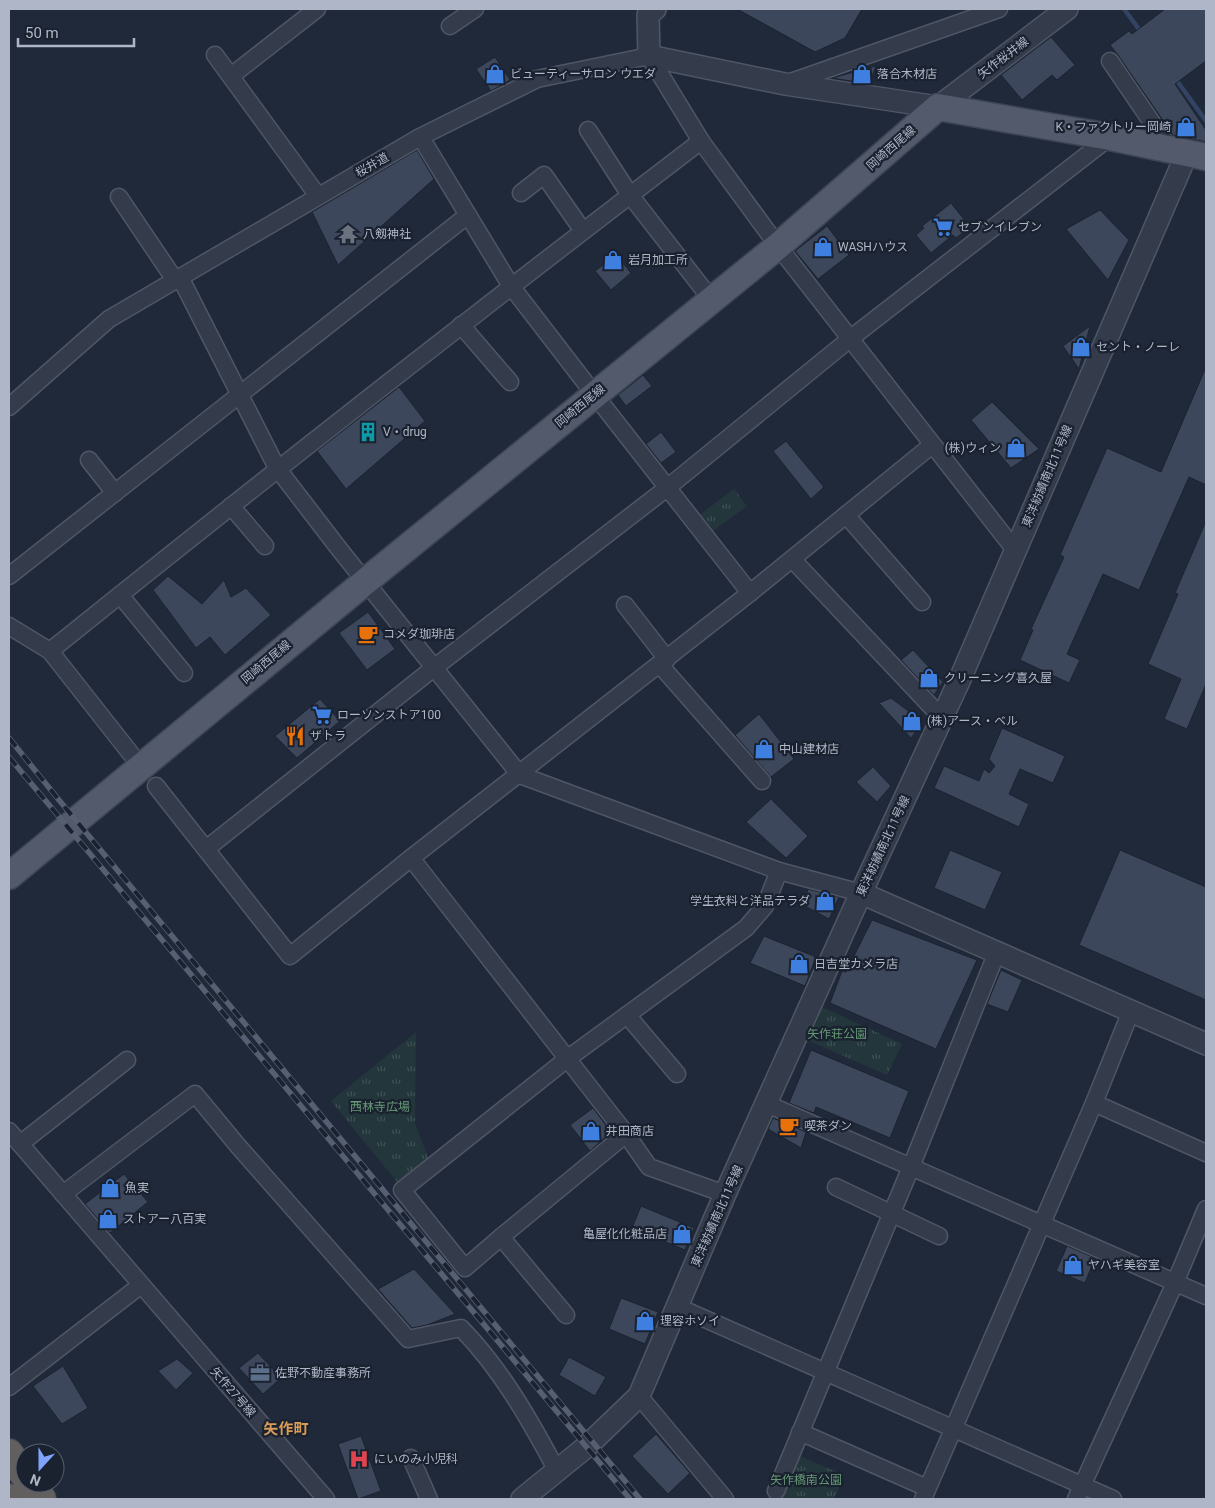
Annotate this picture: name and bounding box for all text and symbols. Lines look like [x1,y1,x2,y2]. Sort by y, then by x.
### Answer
scale bar [18,15,134,47]
text: 50 m [25,24,59,42]
street label: 矢作桜井線 [975,34,1031,82]
shop icon: ビューティーサロン ウエダ [484,63,506,85]
shop icon: 落合木材店 [851,63,873,85]
place label: ビューティーサロン ウエダ [510,67,656,81]
place label: 落合木材店 [877,67,937,81]
shop icon: K・ファクトリー岡崎 [1175,116,1197,138]
place label: K・ファクトリー岡崎 [1055,120,1171,134]
street label: 岡崎西尾線 [864,123,918,173]
street label: 桜井道 [353,150,391,180]
supermarket icon: セブンイレブン [932,216,954,238]
place label: セブンイレブン [958,220,1042,234]
temple icon: 八剱神社 [337,223,359,245]
place label: 八剱神社 [363,227,411,241]
shop icon: WASHハウス [812,236,834,258]
place label: WASHハウス [838,240,908,254]
shop icon: 岩月加工所 [602,249,624,271]
place label: 岩月加工所 [628,253,688,267]
shop icon: セント・ノーレ [1070,336,1092,358]
place label: セント・ノーレ [1096,340,1180,354]
street label: 岡崎西尾線 [552,382,608,430]
building icon: V・drug [357,421,379,443]
street label: 東洋紡績南北11号線 [1019,423,1075,529]
place label: V・drug [383,425,427,439]
shop icon: (株)ウィン [1005,437,1027,459]
place label: (株)ウィン [945,441,1001,455]
cafe icon: コメダ珈琲店 [357,623,379,645]
place label: コメダ珈琲店 [383,627,455,641]
street label: 岡崎西尾線 [239,637,293,687]
shop icon: クリーニング喜久屋 [918,667,940,689]
place label: クリーニング喜久屋 [944,671,1052,685]
supermarket icon: ローソンストア100 [311,704,333,726]
place label: ローソンストア100 [337,708,441,722]
shop icon: (株)アース・ベル [901,710,923,732]
place label: (株)アース・ベル [927,714,1018,728]
restaurant icon: ザトラ [284,725,306,747]
place label: ザトラ [310,729,346,743]
shop icon: 中山建材店 [753,738,775,760]
place label: 中山建材店 [779,742,839,756]
street label: 東洋紡績南北11号線 [854,793,912,899]
shop icon: 学生衣料と洋品テラダ [814,890,836,912]
place label: 学生衣料と洋品テラダ [690,894,810,908]
shop icon: 日吉堂カメラ店 [788,953,810,975]
place label: 日吉堂カメラ店 [814,957,898,971]
park label: 矢作荘公園 [807,1027,867,1041]
park label: 西林寺広場 [350,1100,410,1114]
cafe icon: 喫茶ダン [778,1115,800,1137]
place label: 喫茶ダン [804,1119,852,1133]
shop icon: 井田商店 [580,1120,602,1142]
place label: 井田商店 [606,1124,654,1138]
street label: 東洋紡績南北11号線 [688,1163,746,1269]
shop icon: 魚実 [99,1177,121,1199]
place label: 魚実 [125,1181,149,1195]
shop icon: ストアー八百実 [97,1208,119,1230]
place label: ストアー八百実 [123,1212,206,1226]
shop icon: 亀屋化化粧品店 [671,1223,693,1245]
place label: 亀屋化化粧品店 [583,1227,667,1241]
shop icon: ヤハギ美容室 [1062,1254,1084,1276]
place label: ヤハギ美容室 [1088,1258,1160,1272]
shop icon: 理容ホソイ [634,1310,656,1332]
place label: 理容ホソイ [660,1314,720,1328]
office icon: 佐野不動産事務所 [249,1362,271,1384]
street label: 矢作27号線 [208,1364,258,1420]
place label: 佐野不動産事務所 [275,1366,371,1380]
district label: 矢作町 [263,1420,309,1438]
north arrow [15,1443,65,1493]
hospital icon: にいのみ小児科 [348,1448,370,1470]
place label: にいのみ小児科 [374,1452,458,1466]
text: N [28,1471,43,1489]
park label: 矢作橋南公園 [770,1473,842,1487]

